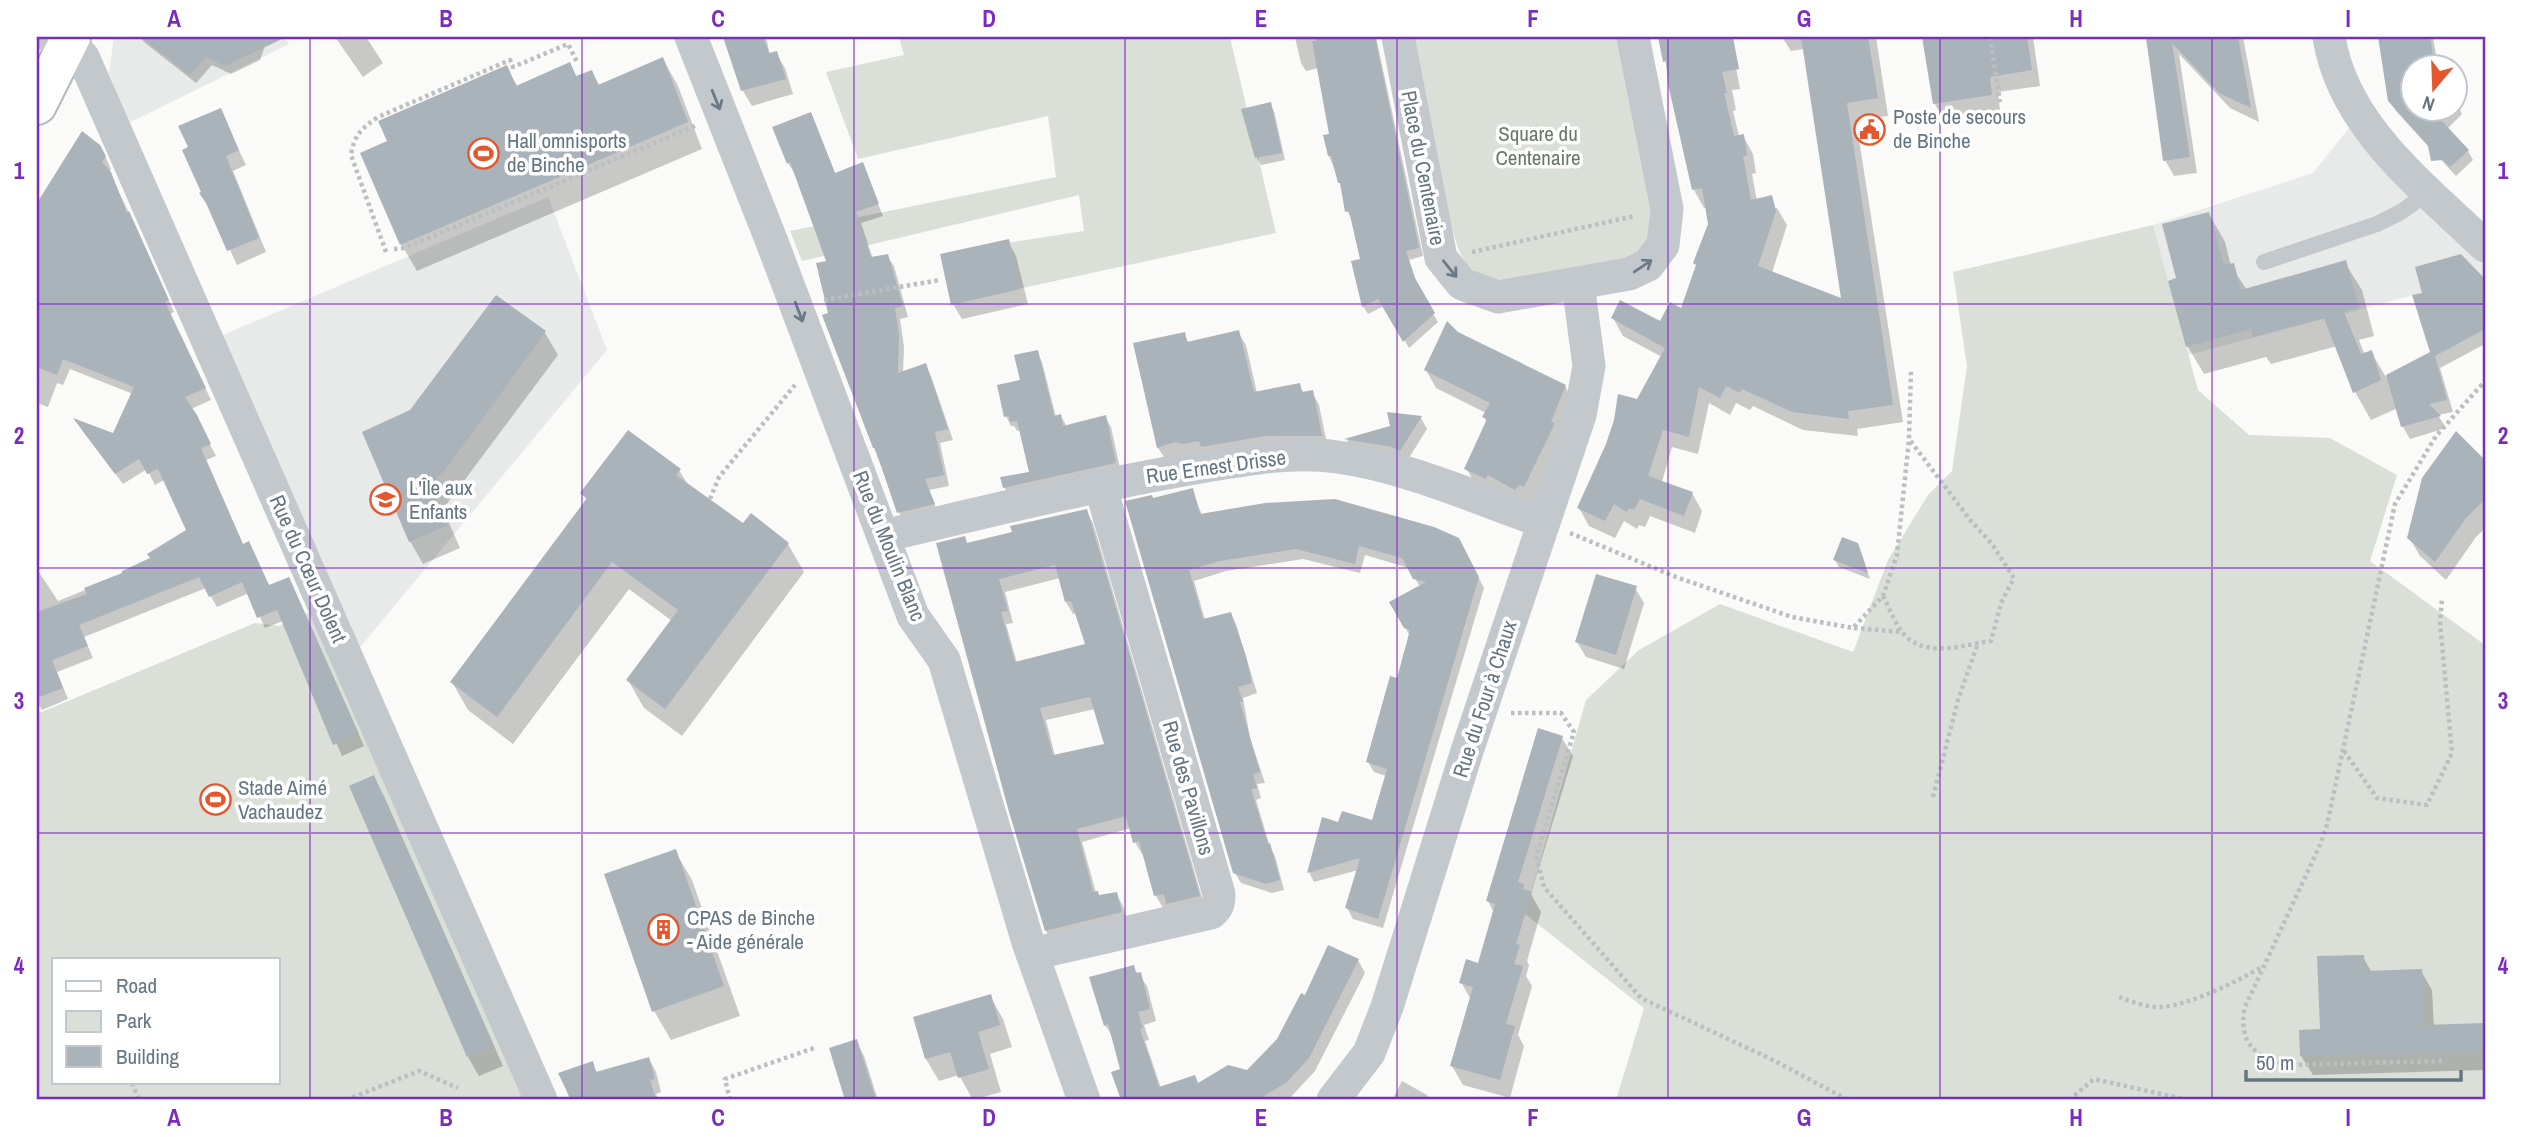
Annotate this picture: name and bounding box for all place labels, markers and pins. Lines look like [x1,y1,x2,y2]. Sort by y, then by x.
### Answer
place label: Poste de secours de Binche [1893,102,2026,155]
public building icon: Poste de secours de Binche [1853,112,1887,146]
place label: Hall omnisports de Binche [507,126,627,179]
sports icon: Hall omnisports de Binche [467,136,501,170]
place label: L'Île aux Enfants [409,473,473,526]
school or university icon: L'Île aux Enfants [369,483,403,517]
place label: Stade Aimé Vachaudez [238,773,327,826]
sports icon: Stade Aimé Vachaudez [198,783,232,817]
place label: CPAS de Binche - Aide générale [687,903,815,956]
building icon: CPAS de Binche - Aide générale [647,913,681,947]

